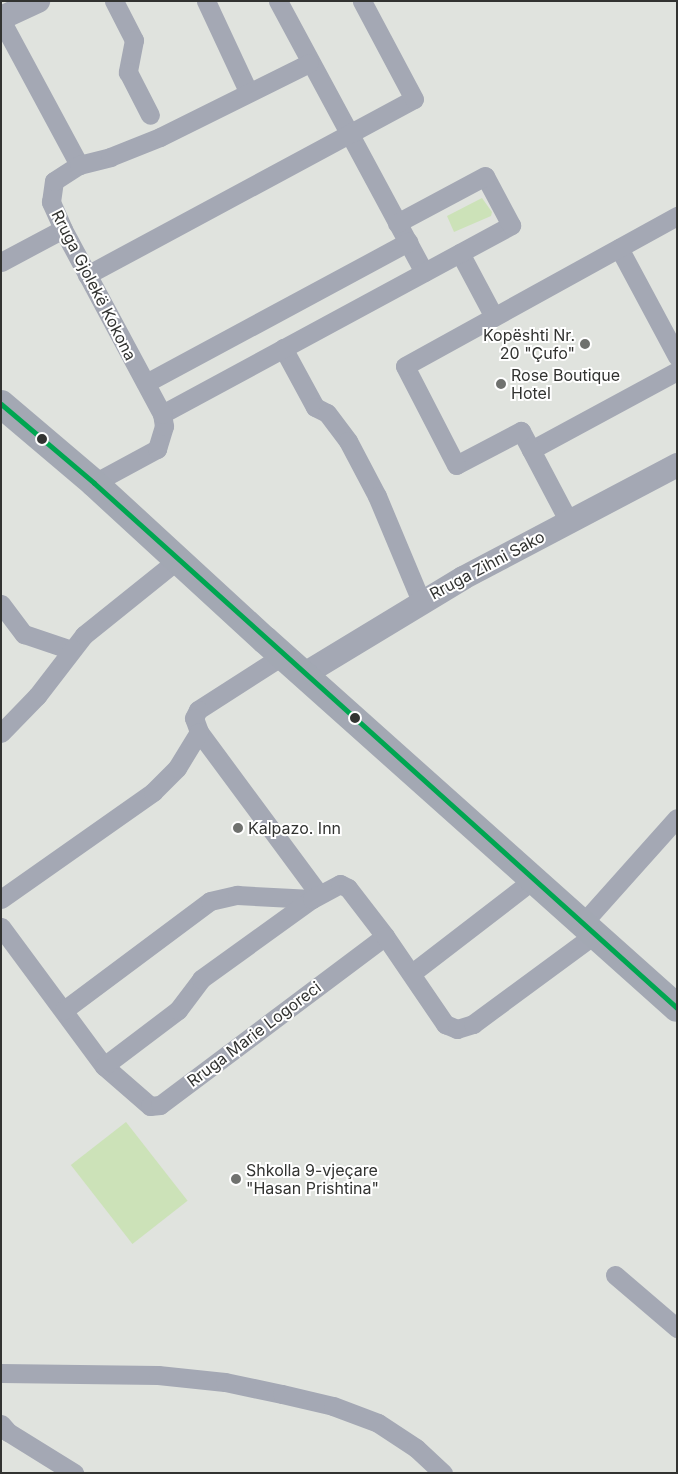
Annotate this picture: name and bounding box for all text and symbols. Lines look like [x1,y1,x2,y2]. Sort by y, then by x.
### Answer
street label: Rruga Gjolekë Kokona [48,207,140,363]
place label: Kopështi Nr. 20 "Çufo" [483,325,575,363]
marker: Kopështi Nr. 20 "Çufo" [579,338,591,350]
place label: Rose Boutique Hotel [511,365,620,403]
marker: Rose Boutique Hotel [495,378,507,390]
unlabelled marker [37,434,47,444]
street label: Rruga Zihni Sako [426,527,548,603]
unlabelled marker [350,713,360,723]
place label: Kalpazo. Inn [248,818,341,838]
marker: Kalpazo. Inn [232,822,244,834]
street label: Rruga Marie Logoreci [183,977,325,1091]
place label: Shkolla 9-vjeçare "Hasan Prishtina" [246,1160,379,1198]
marker: Shkolla 9-vjeçare "Hasan Prishtina" [230,1173,242,1185]

